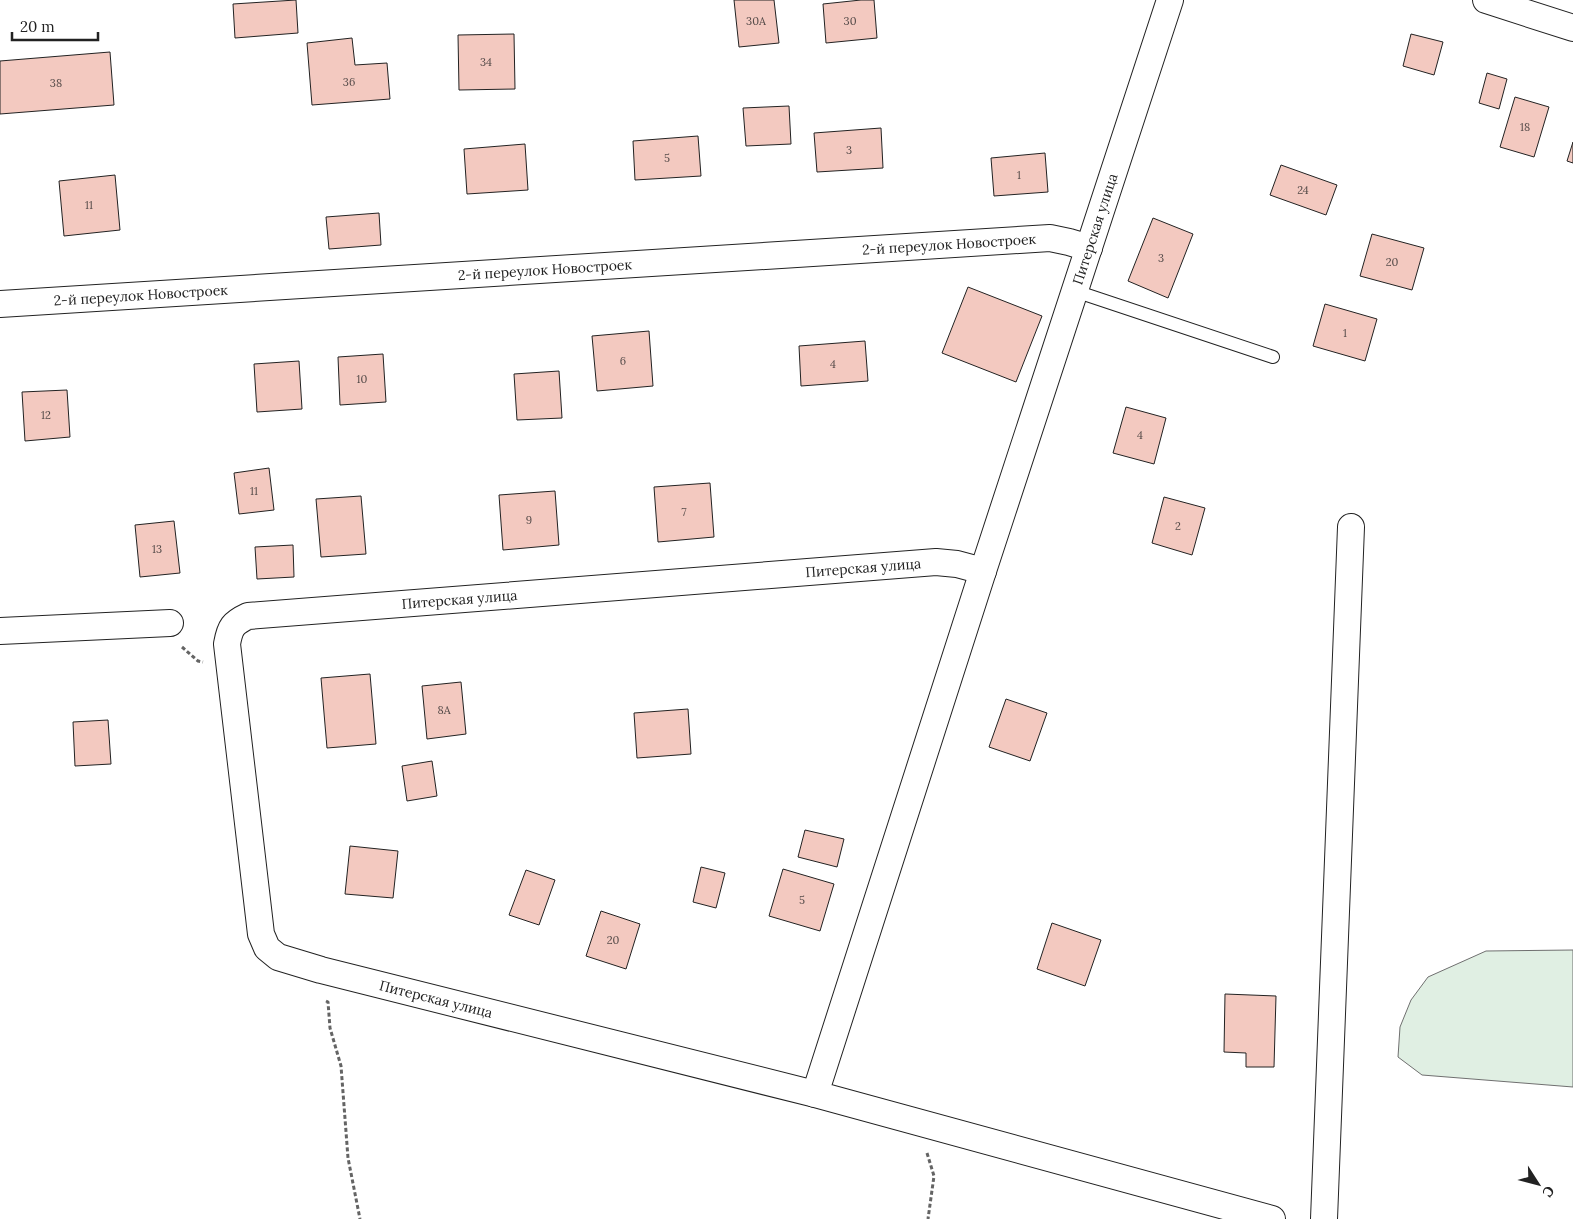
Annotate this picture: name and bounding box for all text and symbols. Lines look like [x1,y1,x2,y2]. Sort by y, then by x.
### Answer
scale bar [12,10,99,42]
house number: 30А [746,14,767,28]
house number: 30 [844,14,857,28]
text: 20 m [20,17,55,36]
house number: 34 [480,55,492,69]
house number: 36 [343,75,355,89]
house number: 38 [50,76,62,90]
house number: 18 [1520,120,1530,134]
house number: 3 [846,143,852,157]
house number: 5 [664,151,670,165]
house number: 1 [1017,168,1021,182]
street label: Питерская улица [1069,171,1121,287]
house number: 24 [1297,183,1309,197]
house number: 11 [85,198,93,212]
street label: 2-й переулок Новостроек [862,230,1037,259]
house number: 3 [1158,251,1164,265]
street label: 2-й переулок Новостроек [457,255,633,284]
house number: 20 [1386,255,1399,269]
street label: 2-й переулок Новостроек [53,281,229,310]
house number: 1 [1343,326,1347,340]
house number: 6 [620,354,626,368]
house number: 4 [830,357,836,371]
house number: 10 [357,372,368,386]
house number: 12 [41,408,51,422]
house number: 4 [1137,428,1143,442]
house number: 11 [250,484,258,498]
house number: 7 [681,505,687,519]
house number: 9 [526,513,532,527]
house number: 2 [1175,519,1181,533]
house number: 13 [152,542,162,556]
street label: Питерская улица [805,554,922,581]
street label: Питерская улица [401,586,518,613]
house number: 8А [437,703,452,717]
house number: 5 [799,893,805,907]
house number: 20 [607,933,620,947]
street label: Питерская улица [378,976,494,1022]
north arrow [1513,1159,1563,1209]
text: С [1538,1182,1559,1201]

